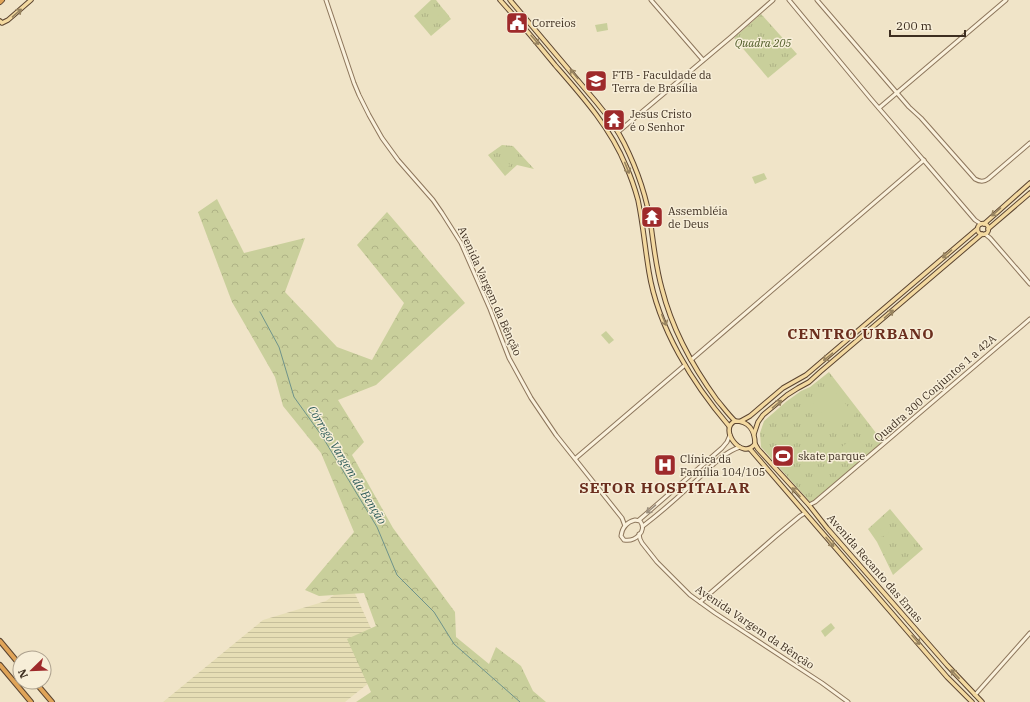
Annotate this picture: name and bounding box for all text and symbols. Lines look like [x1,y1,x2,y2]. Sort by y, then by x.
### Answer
one-way arrow [12,8,22,17]
public building icon: Correios [504,10,530,36]
scale bar [890,12,965,38]
place label: Correios [532,16,576,30]
text: 200 m [896,18,932,33]
one-way arrow [530,35,539,46]
park label: Quadra 205 [735,36,792,50]
school or university icon: FTB - Faculdade da Terra de Brasília [583,68,609,94]
place label: FTB - Faculdade da Terra de Brasília [612,68,712,95]
one-way arrow [569,69,578,80]
temple icon: Jesus Cristo é o Senhor [601,107,627,133]
place label: Jesus Cristo é o Senhor [630,107,692,134]
one-way arrow [623,161,631,173]
temple icon: Assembléia de Deus [639,204,665,230]
place label: Assembléia de Deus [668,204,728,231]
one-way arrow [991,208,1001,217]
street label: Avenida Vargem da Bênção [455,224,525,358]
one-way arrow [942,249,953,258]
one-way arrow [884,309,894,318]
one-way arrow [660,314,668,326]
district label: CENTRO URBANO [787,324,935,343]
street label: Quadra 300 Conjuntos 1 a 42A [871,331,999,445]
one-way arrow [822,352,833,361]
one-way arrow [771,399,782,408]
water label: Córrego Vargem da Benção [305,403,390,527]
sports icon: skate parque [770,443,796,469]
place label: skate parque [798,449,865,463]
hospital icon: Clínica da Família 104/105 [652,452,678,478]
place label: Clínica da Família 104/105 [680,452,765,479]
district label: SETOR HOSPITALAR [579,478,751,497]
one-way arrow [792,486,801,497]
one-way arrow [646,504,656,514]
street label: Avenida Recanto das Emas [824,511,926,625]
one-way arrow [826,537,835,548]
street label: Avenida Vargem da Bênção [693,582,817,672]
one-way arrow [911,635,920,646]
north arrow [12,650,52,690]
text: N [15,667,31,681]
one-way arrow [951,669,960,679]

